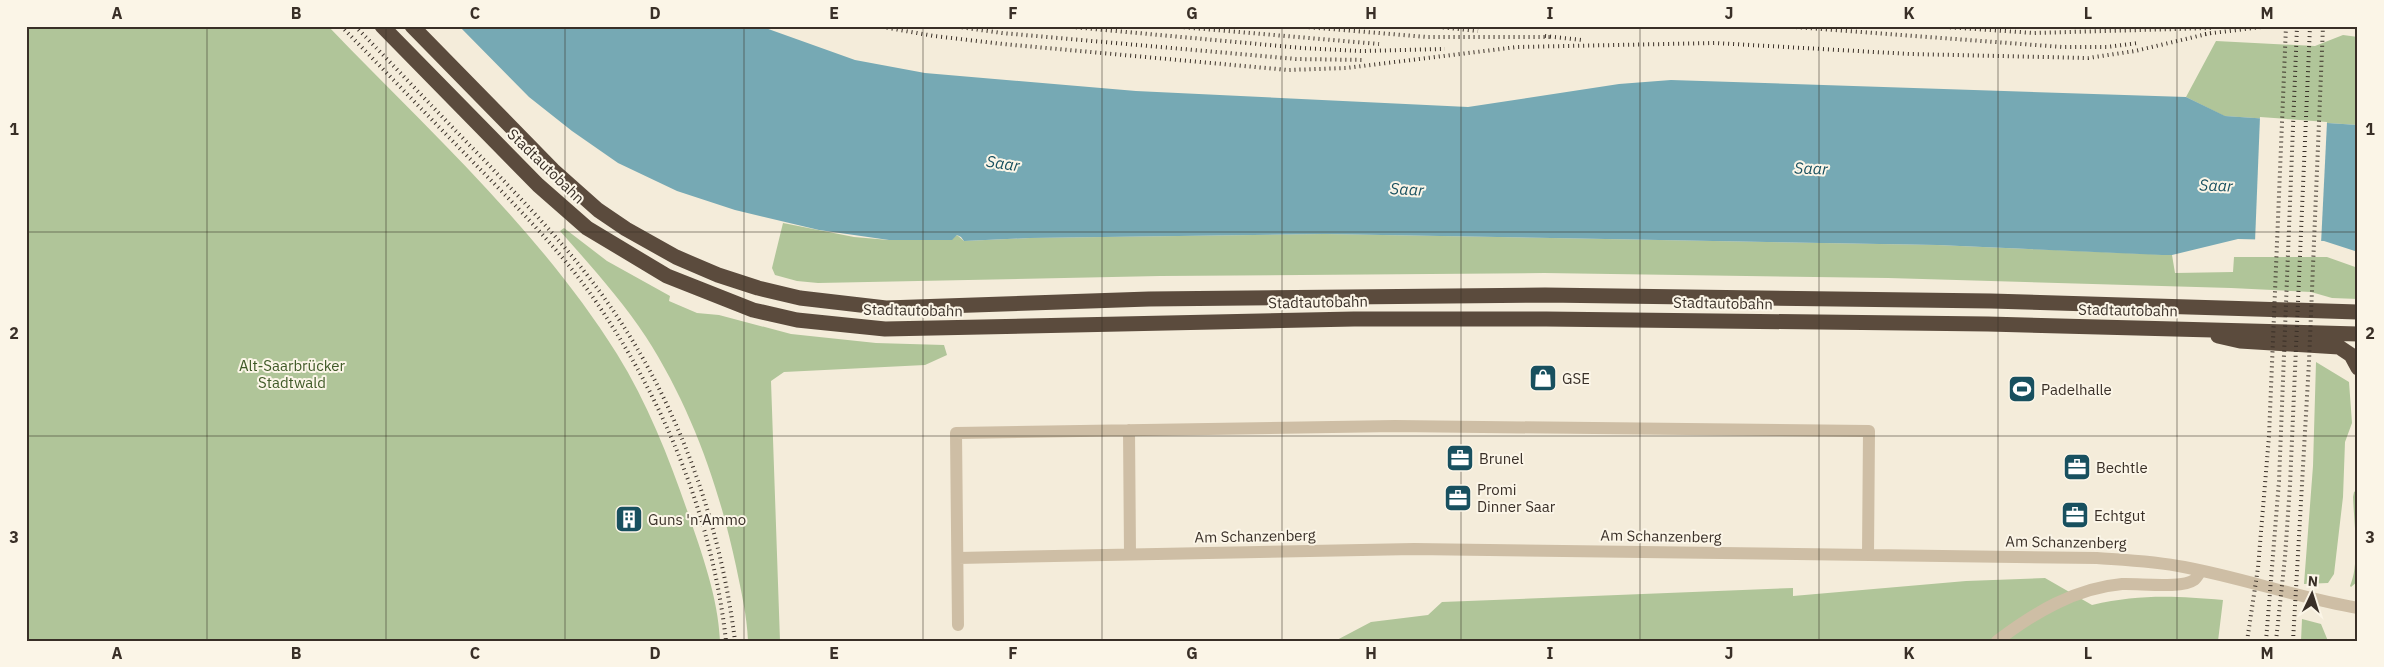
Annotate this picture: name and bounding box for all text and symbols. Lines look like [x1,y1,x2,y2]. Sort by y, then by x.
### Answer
text: A [112,3,123,23]
text: B [291,3,302,23]
text: C [470,3,480,23]
text: D [649,3,661,23]
text: E [829,3,839,23]
text: F [1008,3,1018,23]
text: G [1186,3,1198,23]
text: H [1365,3,1377,23]
text: I [1547,3,1554,23]
text: J [1725,3,1733,23]
text: K [1903,3,1915,23]
text: L [2084,3,2092,23]
text: M [2260,3,2274,23]
text: 1 [9,119,19,139]
text: 1 [2365,119,2375,139]
street label: Stadtautobahn [503,124,589,208]
water label: Saar [985,151,1022,175]
water label: Saar [1794,157,1829,179]
water label: Saar [2199,174,2234,196]
water label: Saar [1390,178,1426,200]
street label: Stadtautobahn [1268,292,1368,312]
street label: Stadtautobahn [1673,293,1773,313]
street label: Stadtautobahn [863,300,963,320]
street label: Stadtautobahn [2078,300,2178,320]
text: 2 [9,323,19,343]
text: 2 [2365,323,2375,343]
park label: Alt-Saarbrücker Stadtwald [239,356,346,392]
shop icon: GSE [1528,363,1558,393]
place label: GSE [1562,369,1590,388]
sports icon: Padelhalle [2007,374,2037,404]
place label: Padelhalle [2041,380,2112,399]
office icon: Brunel [1445,443,1475,473]
place label: Brunel [1479,449,1524,468]
office icon: Bechtle [2062,452,2092,482]
place label: Bechtle [2096,458,2148,477]
place label: Promi Dinner Saar [1477,480,1556,516]
office icon: Promi Dinner Saar [1443,483,1473,513]
office icon: Echtgut [2060,500,2090,530]
building icon: Guns 'n Ammo [614,504,644,534]
place label: Echtgut [2094,506,2145,525]
place label: Guns 'n Ammo [648,510,746,529]
street label: Am Schanzenberg [1194,525,1316,547]
street label: Am Schanzenberg [1600,525,1722,547]
text: 3 [9,527,19,547]
text: 3 [2365,527,2375,547]
street label: Am Schanzenberg [2005,531,2127,553]
north arrow [2286,570,2336,620]
text: N [2307,572,2319,590]
text: A [112,643,123,663]
text: B [291,643,302,663]
text: C [470,643,480,663]
text: D [649,643,661,663]
text: E [829,643,839,663]
text: F [1008,643,1018,663]
text: G [1186,643,1198,663]
text: H [1365,643,1377,663]
text: I [1547,643,1554,663]
text: J [1725,643,1733,663]
text: K [1903,643,1915,663]
text: L [2084,643,2092,663]
text: M [2260,643,2274,663]

